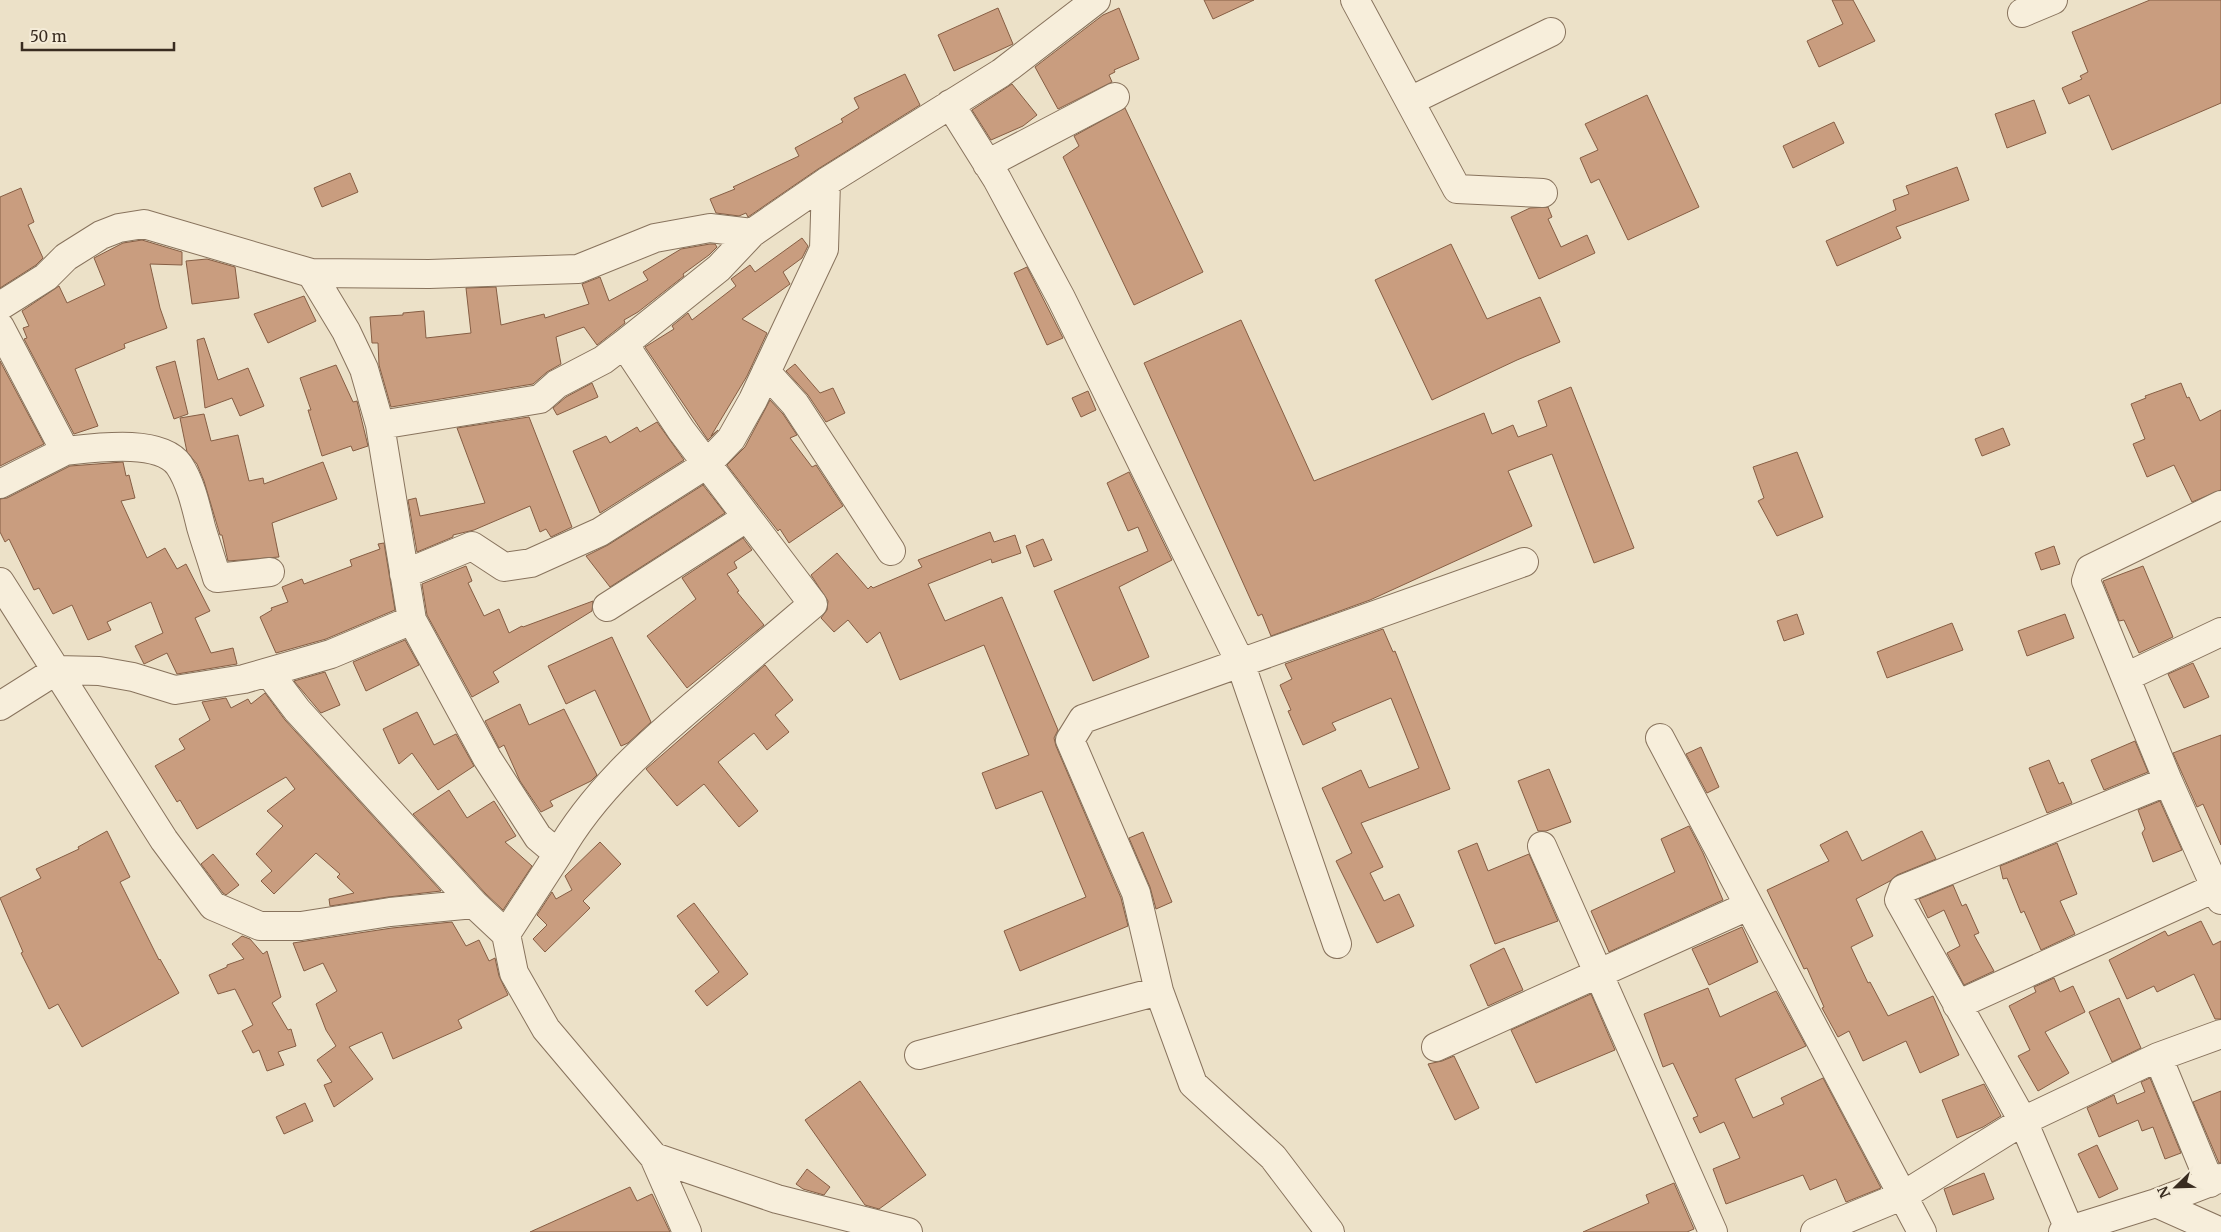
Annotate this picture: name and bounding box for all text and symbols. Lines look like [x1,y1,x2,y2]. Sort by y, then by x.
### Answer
scale bar [22,20,175,52]
text: 50 m [30,27,67,46]
north arrow [2151,1162,2201,1212]
text: N [2154,1183,2174,1201]

